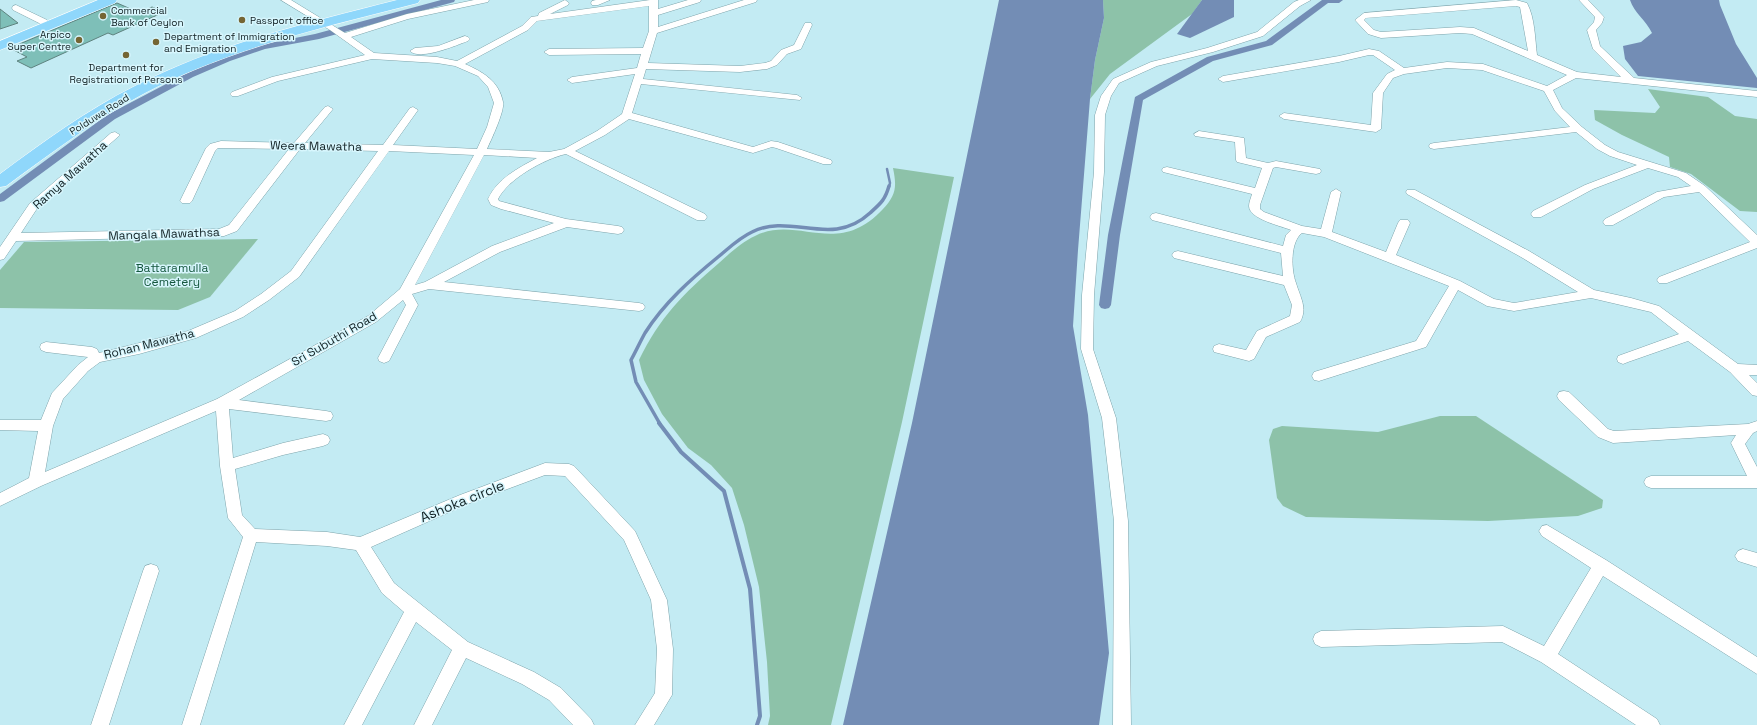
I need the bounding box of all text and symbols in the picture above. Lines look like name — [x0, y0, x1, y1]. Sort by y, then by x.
place label: Commercial Bank of Ceylon — [111, 4, 184, 29]
marker: Commercial Bank of Ceylon — [98, 11, 108, 21]
place label: Passport office — [250, 14, 324, 27]
marker: Passport office — [237, 15, 247, 25]
place label: Arpico Super Centre — [8, 28, 71, 53]
place label: Department of Immigration and Emigration — [164, 30, 295, 55]
marker: Arpico Super Centre — [74, 35, 84, 45]
marker: Department of Immigration and Emigration — [151, 37, 161, 47]
marker: Department for Registration of Persons — [121, 50, 131, 60]
place label: Department for Registration of Persons — [69, 61, 183, 86]
street label: Polduwa Road — [67, 91, 131, 138]
street label: Ramya Mawatha — [29, 137, 111, 213]
street label: Weera Mawatha — [270, 137, 362, 155]
street label: Mangala Mawathsa — [108, 224, 220, 244]
park label: Battaramulla Cemetery — [136, 260, 208, 290]
street label: Sri Subuthi Road — [288, 308, 380, 370]
street label: Rohan Mawatha — [102, 325, 196, 363]
street label: Ashoka circle — [417, 476, 507, 526]

